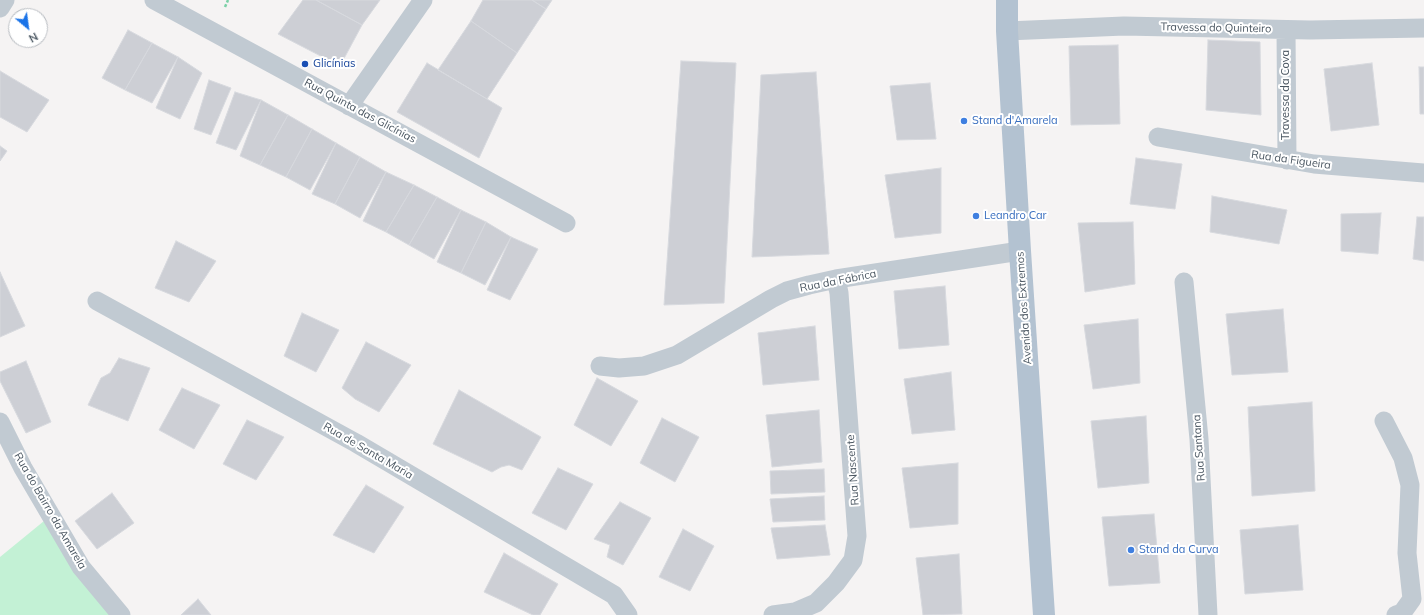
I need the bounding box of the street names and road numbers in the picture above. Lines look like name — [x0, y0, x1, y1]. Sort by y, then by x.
street label: Travessa do Quinteiro — [1161, 20, 1271, 36]
street label: Travessa da Cova — [1279, 50, 1293, 140]
street label: Rua Quinta das Glicínias — [302, 76, 418, 146]
street label: Rua da Figueira — [1250, 148, 1332, 172]
street label: Avenida dos Extremos — [1013, 251, 1035, 365]
street label: Rua da Fábrica — [799, 267, 877, 295]
street label: Rua Santana — [1190, 414, 1208, 482]
street label: Rua de Santa Maria — [321, 420, 415, 482]
street label: Rua Nascente — [844, 434, 862, 506]
street label: Rua do Bairro da Amarela — [11, 450, 89, 572]

